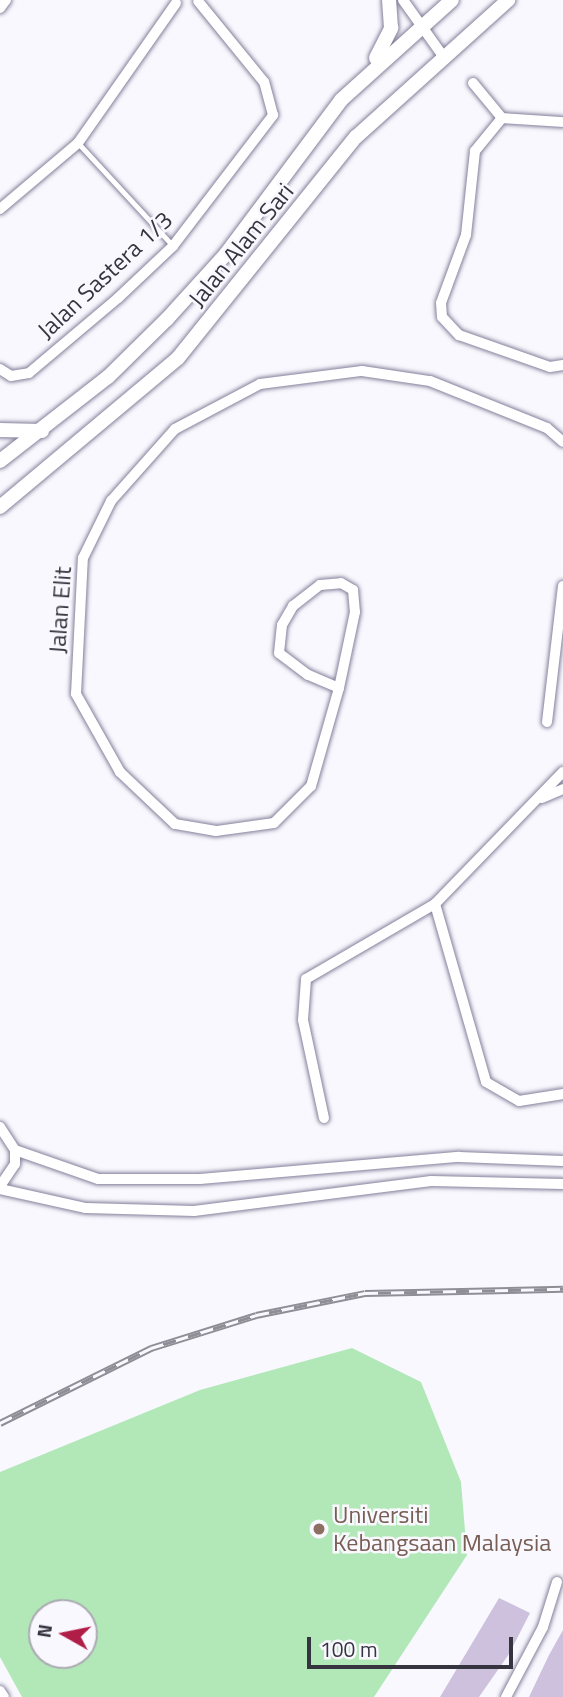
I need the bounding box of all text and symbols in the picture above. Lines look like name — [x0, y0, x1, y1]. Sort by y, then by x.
street label: Jalan Alam Sari — [182, 177, 300, 313]
street label: Jalan Sastera 1/3 — [32, 205, 178, 345]
street label: Jalan Elit — [43, 566, 77, 654]
place label: Universiti Kebangsaan Malaysia — [333, 1501, 551, 1557]
marker: Universiti Kebangsaan Malaysia — [311, 1521, 327, 1537]
north arrow — [28, 1599, 98, 1669]
text: N — [28, 1622, 59, 1640]
scale bar — [311, 1624, 518, 1668]
text: 100 m — [320, 1633, 377, 1665]

